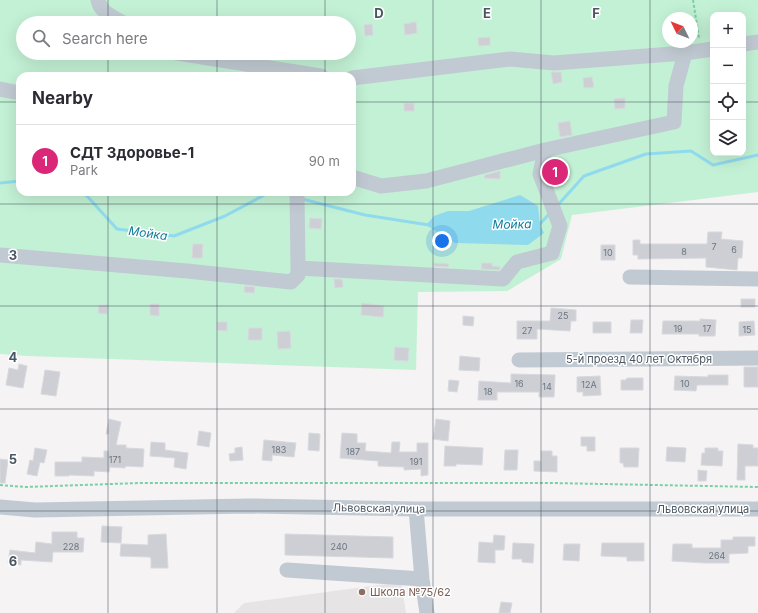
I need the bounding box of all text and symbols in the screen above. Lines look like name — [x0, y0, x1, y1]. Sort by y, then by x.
text: D — [374, 5, 384, 21]
text: E — [483, 5, 491, 21]
text: F — [592, 5, 600, 21]
north arrow — [662, 12, 698, 48]
map controls — [710, 12, 746, 156]
button: + — [710, 12, 746, 48]
search box — [16, 16, 356, 60]
icon: search — [30, 27, 52, 49]
text: Search here — [62, 29, 148, 48]
button: − — [710, 48, 746, 84]
button: locate — [710, 84, 746, 120]
text: Nearby — [32, 88, 93, 108]
button: layers — [710, 120, 746, 156]
text: СДТ Здоровье-1 — [70, 143, 194, 162]
text: 1 — [42, 153, 48, 169]
text: 90 m — [309, 153, 340, 169]
pin: 1 — [542, 157, 568, 187]
text: Park — [70, 162, 98, 178]
water label: Мойка — [492, 216, 532, 232]
water label: Мойка — [128, 223, 168, 243]
your location — [432, 231, 452, 251]
house number: 7 — [711, 241, 717, 252]
house number: 6 — [731, 244, 737, 255]
house number: 8 — [681, 246, 687, 257]
text: 3 — [9, 247, 17, 263]
house number: 10 — [603, 247, 613, 258]
house number: 25 — [558, 310, 568, 321]
house number: 19 — [673, 323, 683, 334]
house number: 17 — [703, 323, 711, 334]
house number: 15 — [742, 324, 752, 335]
house number: 27 — [522, 325, 532, 336]
text: 4 — [9, 349, 18, 365]
street label: 5-й проезд 40 лет Октября — [566, 352, 712, 366]
house number: 16 — [514, 378, 524, 389]
house number: 10 — [680, 378, 690, 389]
house number: 12А — [581, 379, 597, 390]
house number: 14 — [542, 381, 552, 392]
house number: 18 — [483, 386, 493, 397]
house number: 183 — [272, 444, 287, 455]
house number: 187 — [346, 446, 360, 457]
text: 5 — [9, 451, 17, 467]
house number: 171 — [109, 454, 121, 465]
house number: 191 — [410, 456, 422, 467]
street label: Львовская улица — [333, 500, 425, 516]
street label: Львовская улица — [657, 502, 749, 516]
house number: 228 — [63, 541, 80, 552]
house number: 240 — [331, 541, 348, 552]
house number: 264 — [709, 550, 726, 561]
text: 6 — [9, 553, 17, 569]
place label: Школа №75/62 — [370, 585, 451, 599]
marker: Школа №75/62 — [357, 587, 367, 597]

